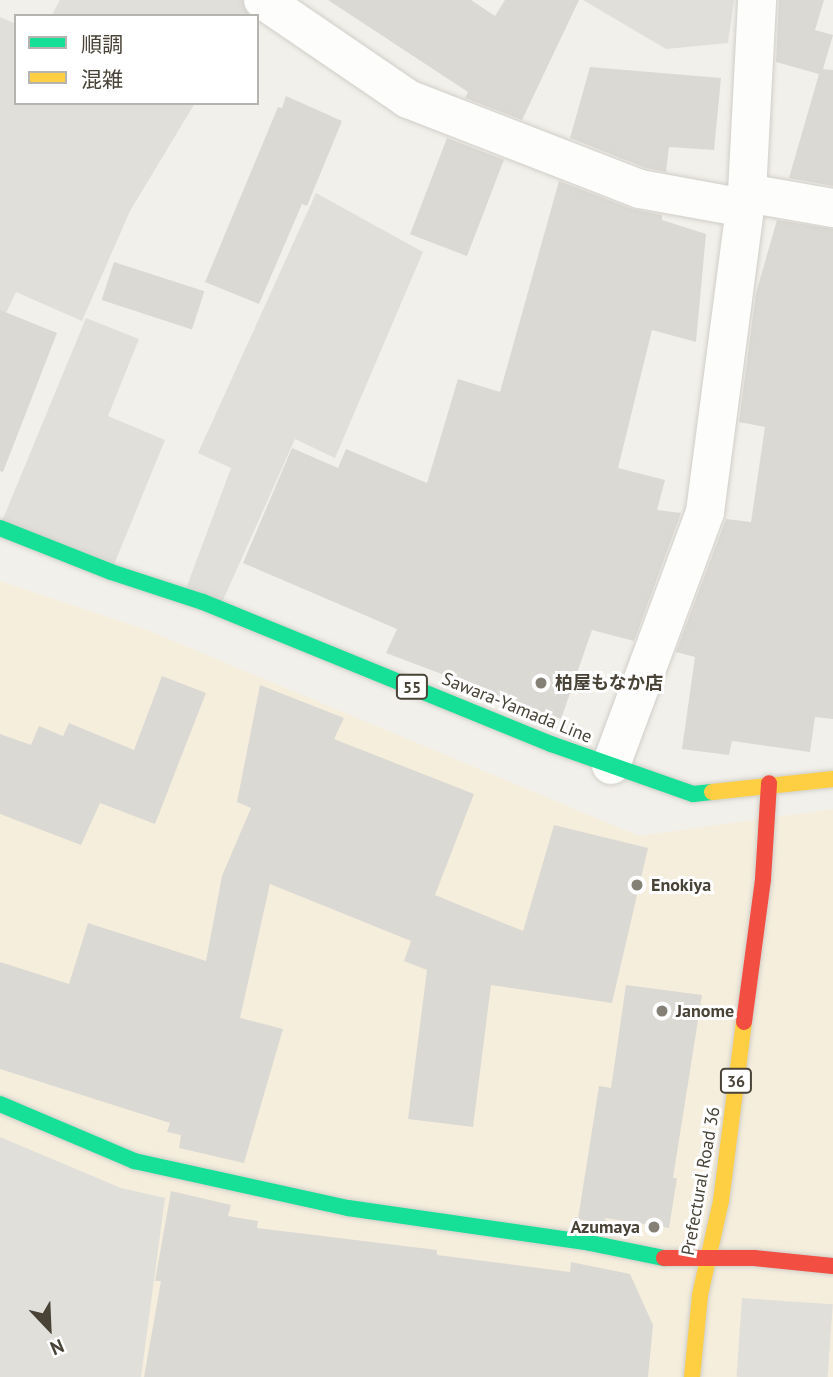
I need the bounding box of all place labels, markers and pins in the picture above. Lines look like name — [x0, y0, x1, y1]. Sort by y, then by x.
place label: 柏屋もなか店 — [555, 672, 663, 694]
marker: 柏屋もなか店 — [533, 675, 549, 691]
place label: Enokiya — [651, 874, 711, 896]
marker: Enokiya — [629, 877, 645, 893]
place label: Janome — [676, 1000, 734, 1022]
marker: Janome — [654, 1003, 670, 1019]
place label: Azumaya — [570, 1216, 640, 1238]
marker: Azumaya — [646, 1219, 662, 1235]

